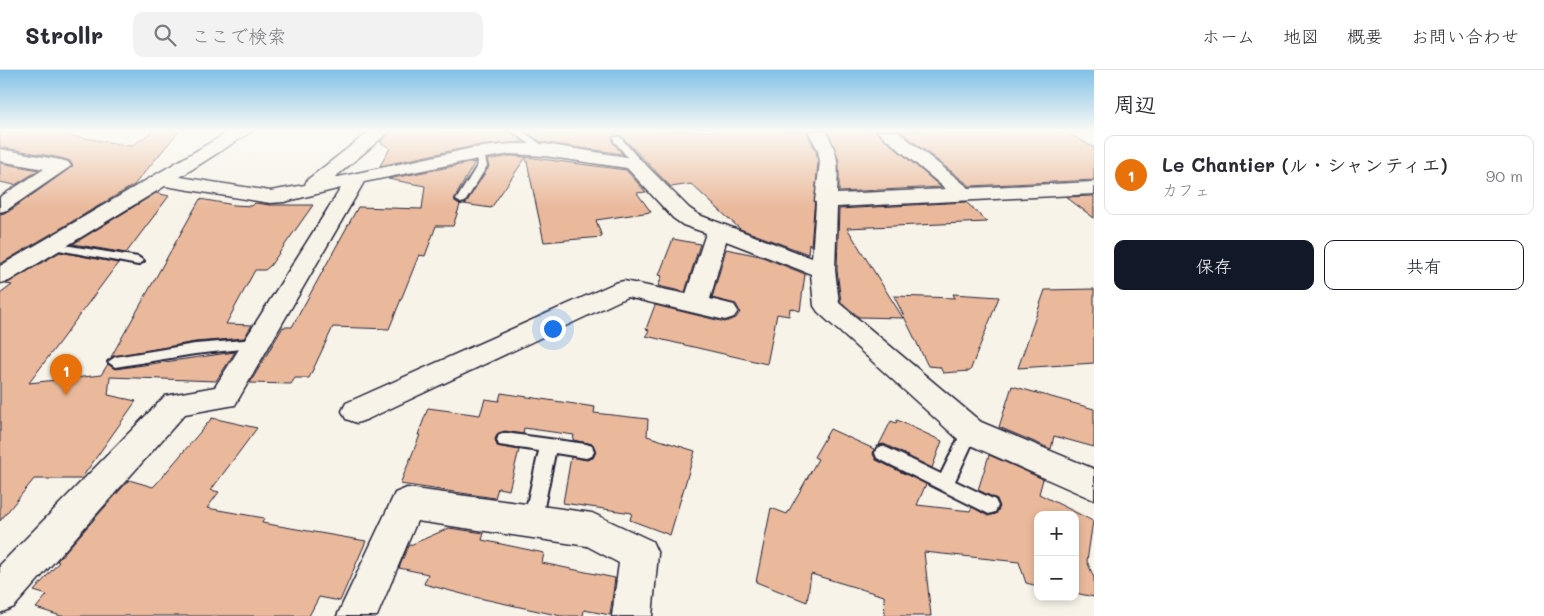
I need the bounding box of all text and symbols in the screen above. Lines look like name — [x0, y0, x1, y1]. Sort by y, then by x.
search box — [133, 12, 483, 57]
text: Strollr — [25, 19, 103, 50]
icon: search — [151, 21, 179, 49]
text: ここで検索 — [191, 23, 286, 48]
text: ホーム — [1202, 24, 1255, 48]
text: 地図 — [1283, 24, 1319, 48]
text: 概要 — [1347, 24, 1383, 48]
text: お問い合わせ — [1411, 24, 1519, 48]
text: 周辺 — [1114, 90, 1156, 117]
text: Le Chantier (ル・シャンティエ) — [1162, 152, 1448, 177]
text: 1 — [1127, 165, 1135, 186]
text: 90 m — [1486, 165, 1523, 186]
text: カフェ — [1162, 179, 1210, 200]
button: 保存 — [1114, 240, 1314, 290]
button: 共有 — [1324, 240, 1524, 290]
your location — [540, 316, 566, 342]
pin: 1 — [50, 354, 82, 395]
map controls — [1034, 511, 1079, 601]
button: + — [1034, 511, 1079, 556]
button: − — [1034, 556, 1079, 601]

